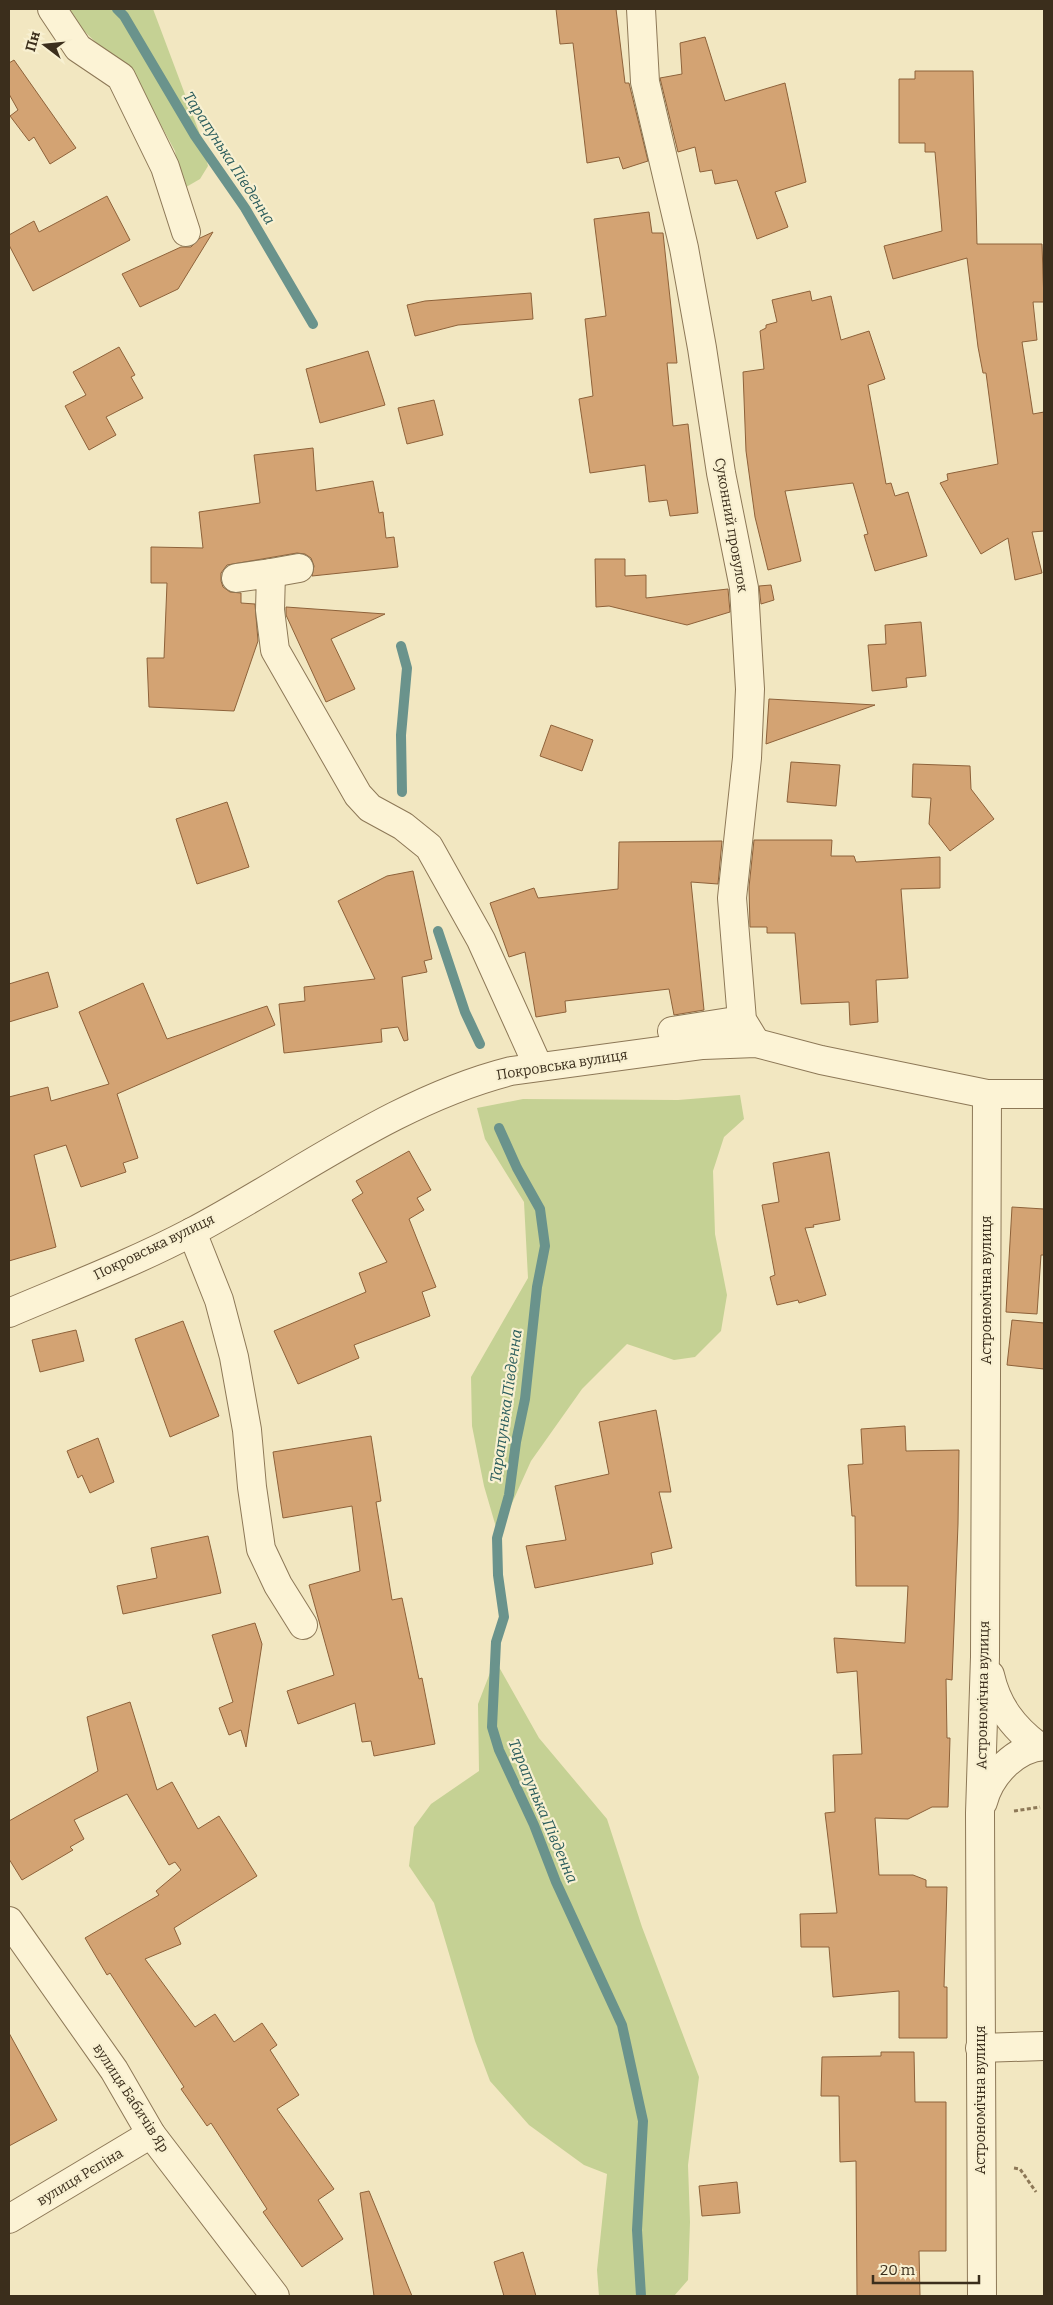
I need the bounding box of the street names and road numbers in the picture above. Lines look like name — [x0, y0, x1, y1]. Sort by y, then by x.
street label: Суконний провулок — [711, 456, 751, 594]
street label: Покровська вулиця — [495, 1046, 629, 1084]
street label: Покровська вулиця — [91, 1210, 217, 1284]
street label: Астрономічна вулиця — [978, 1215, 995, 1364]
street label: Астрономічна вулиця — [973, 1620, 993, 1770]
street label: Астрономічна вулиця — [972, 2025, 989, 2174]
street label: вулиця Бабичів Яр — [89, 2040, 173, 2156]
street label: вулиця Рєпіна — [34, 2144, 126, 2209]

